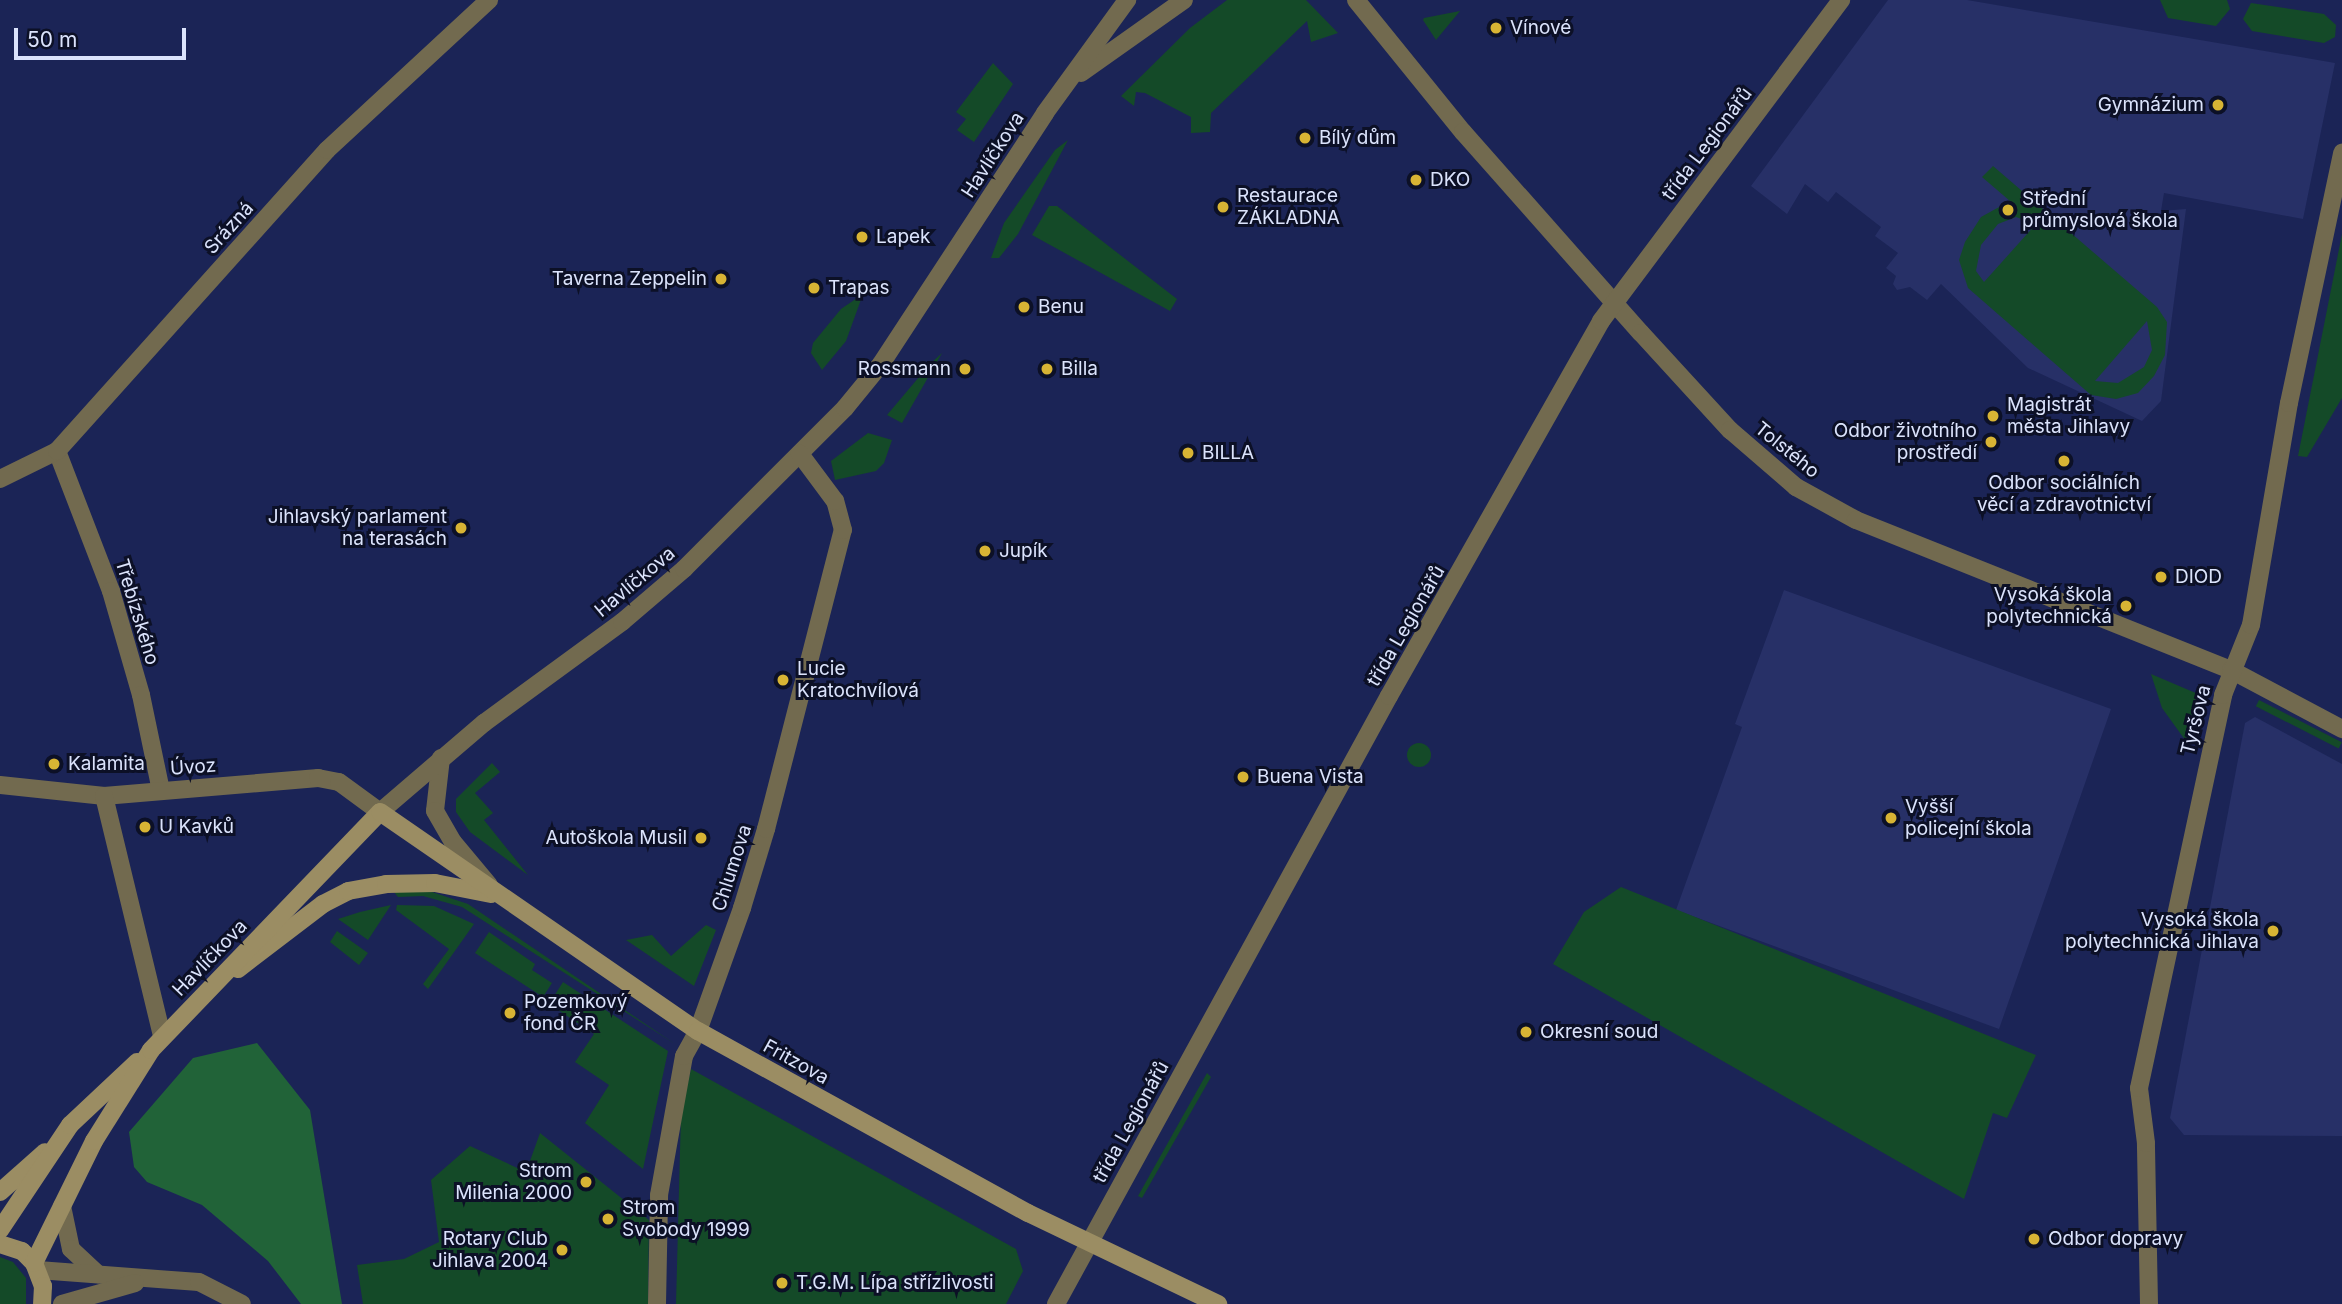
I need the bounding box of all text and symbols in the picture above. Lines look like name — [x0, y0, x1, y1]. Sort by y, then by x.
scale bar — [18, 14, 189, 58]
place label: Vínové — [1510, 17, 1571, 39]
marker: Vínové — [1488, 20, 1504, 36]
text: 50 m — [27, 27, 77, 52]
street label: třída Legionářů — [1657, 83, 1757, 205]
place label: Gymnázium — [2098, 94, 2204, 116]
marker: Gymnázium — [2210, 97, 2226, 113]
street label: Havlíčkova — [957, 108, 1029, 202]
place label: Bílý dům — [1319, 127, 1396, 149]
marker: Bílý dům — [1297, 130, 1313, 146]
place label: DKO — [1430, 169, 1470, 191]
marker: DKO — [1408, 172, 1424, 188]
place label: Restaurace ZÁKLADNA — [1237, 185, 1340, 229]
place label: Střední průmyslová škola — [2022, 188, 2178, 232]
street label: Srázná — [200, 197, 258, 259]
marker: Restaurace ZÁKLADNA — [1215, 199, 1231, 215]
marker: Střední průmyslová škola — [2000, 202, 2016, 218]
place label: Lapek — [876, 226, 931, 248]
marker: Lapek — [854, 229, 870, 245]
place label: Taverna Zeppelin — [552, 268, 707, 290]
marker: Taverna Zeppelin — [713, 271, 729, 287]
place label: Trapas — [828, 277, 890, 299]
marker: Trapas — [806, 280, 822, 296]
place label: Benu — [1038, 296, 1084, 318]
marker: Benu — [1016, 299, 1032, 315]
place label: Rossmann — [858, 358, 951, 380]
place label: Billa — [1061, 358, 1098, 380]
marker: Rossmann — [957, 361, 973, 377]
marker: Billa — [1039, 361, 1055, 377]
place label: Magistrát města Jihlavy — [2007, 394, 2130, 438]
marker: Magistrát města Jihlavy — [1985, 408, 2001, 424]
street label: Tolstého — [1750, 417, 1824, 483]
place label: Odbor životního prostředí — [1834, 420, 1977, 464]
marker: Odbor životního prostředí — [1983, 434, 1999, 450]
place label: BILLA — [1202, 442, 1254, 464]
marker: BILLA — [1180, 445, 1196, 461]
marker: Odbor sociálních věcí a zdravotnictví — [2056, 453, 2072, 469]
place label: Odbor sociálních věcí a zdravotnictví — [1977, 472, 2151, 516]
place label: Jihlavský parlament na terasách — [268, 506, 447, 550]
marker: Jihlavský parlament na terasách — [453, 520, 469, 536]
place label: Jupík — [999, 540, 1048, 562]
street label: Havlíčkova — [590, 542, 680, 622]
marker: Jupík — [977, 543, 993, 559]
street label: Třebízského — [110, 556, 164, 668]
street label: třída Legionářů — [1362, 562, 1450, 690]
place label: DIOD — [2175, 566, 2222, 588]
marker: DIOD — [2153, 569, 2169, 585]
place label: Vysoká škola polytechnická — [1986, 584, 2112, 628]
marker: Vysoká škola polytechnická — [2118, 598, 2134, 614]
place label: Lucie Kratochvílová — [797, 658, 919, 702]
marker: Lucie Kratochvílová — [775, 672, 791, 688]
street label: Tyršova — [2176, 683, 2216, 757]
place label: Kalamita — [68, 753, 145, 775]
street label: Úvoz — [169, 754, 217, 780]
marker: Kalamita — [46, 756, 62, 772]
place label: Buena Vista — [1257, 766, 1364, 788]
marker: Buena Vista — [1235, 769, 1251, 785]
place label: Vyšší policejní škola — [1905, 796, 2032, 840]
marker: Vyšší policejní škola — [1883, 810, 1899, 826]
place label: U Kavků — [159, 816, 234, 838]
marker: U Kavků — [137, 819, 153, 835]
street label: Chlumova — [707, 822, 757, 914]
place label: Autoškola Musil — [546, 827, 687, 849]
marker: Autoškola Musil — [693, 830, 709, 846]
place label: Vysoká škola polytechnická Jihlava — [2065, 909, 2259, 953]
street label: Havlíčkova — [168, 915, 252, 1001]
marker: Vysoká škola polytechnická Jihlava — [2265, 923, 2281, 939]
place label: Pozemkový fond ČR — [524, 991, 627, 1035]
marker: Pozemkový fond ČR — [502, 1005, 518, 1021]
place label: Okresní soud — [1540, 1021, 1658, 1043]
marker: Okresní soud — [1518, 1024, 1534, 1040]
street label: Fritzova — [759, 1035, 833, 1089]
street label: třída Legionářů — [1088, 1057, 1174, 1187]
place label: Strom Milenia 2000 — [455, 1160, 572, 1204]
marker: Strom Milenia 2000 — [578, 1174, 594, 1190]
place label: Strom Svobody 1999 — [622, 1197, 750, 1241]
marker: Strom Svobody 1999 — [600, 1211, 616, 1227]
place label: Rotary Club Jihlava 2004 — [432, 1228, 548, 1272]
place label: Odbor dopravy — [2048, 1228, 2183, 1250]
marker: Odbor dopravy — [2026, 1231, 2042, 1247]
marker: Rotary Club Jihlava 2004 — [554, 1242, 570, 1258]
place label: T.G.M. Lípa střízlivosti — [796, 1272, 994, 1294]
marker: T.G.M. Lípa střízlivosti — [774, 1275, 790, 1291]

